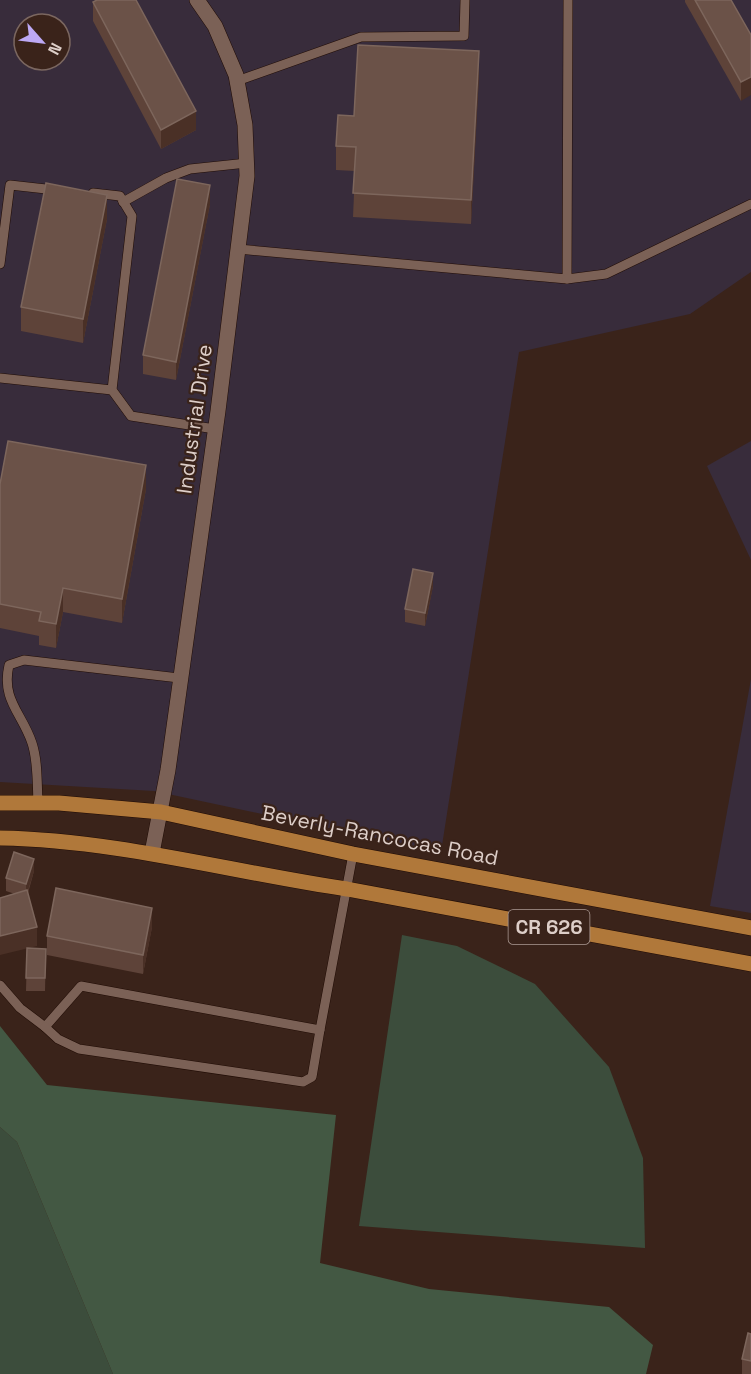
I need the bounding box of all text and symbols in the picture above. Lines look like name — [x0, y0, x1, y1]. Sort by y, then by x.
north arrow — [12, 12, 72, 72]
text: N — [43, 39, 67, 58]
street label: Industrial Drive — [170, 342, 218, 496]
street label: Beverly-Rancocas Road — [259, 799, 501, 871]
road number: CR 626 — [508, 910, 590, 944]

